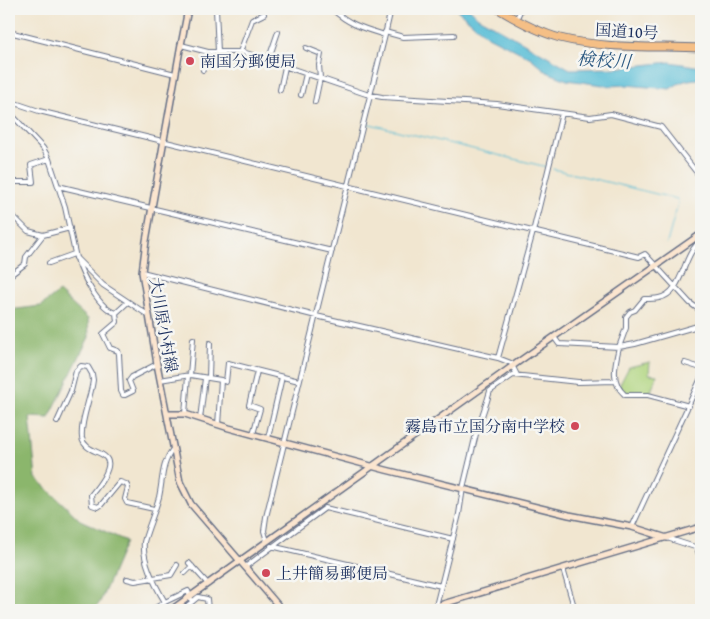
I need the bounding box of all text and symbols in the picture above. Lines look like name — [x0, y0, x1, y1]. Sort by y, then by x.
street label: 国道10号 — [595, 17, 659, 45]
water label: 検校川 — [576, 45, 634, 75]
place label: 南国分郵便局 — [200, 49, 296, 73]
marker: 南国分郵便局 — [184, 55, 196, 67]
street label: 大川原小村線 — [144, 276, 184, 374]
place label: 霧島市立国分南中学校 — [405, 414, 565, 438]
marker: 霧島市立国分南中学校 — [569, 420, 581, 432]
place label: 上井簡易郵便局 — [276, 561, 388, 585]
marker: 上井簡易郵便局 — [260, 567, 272, 579]

